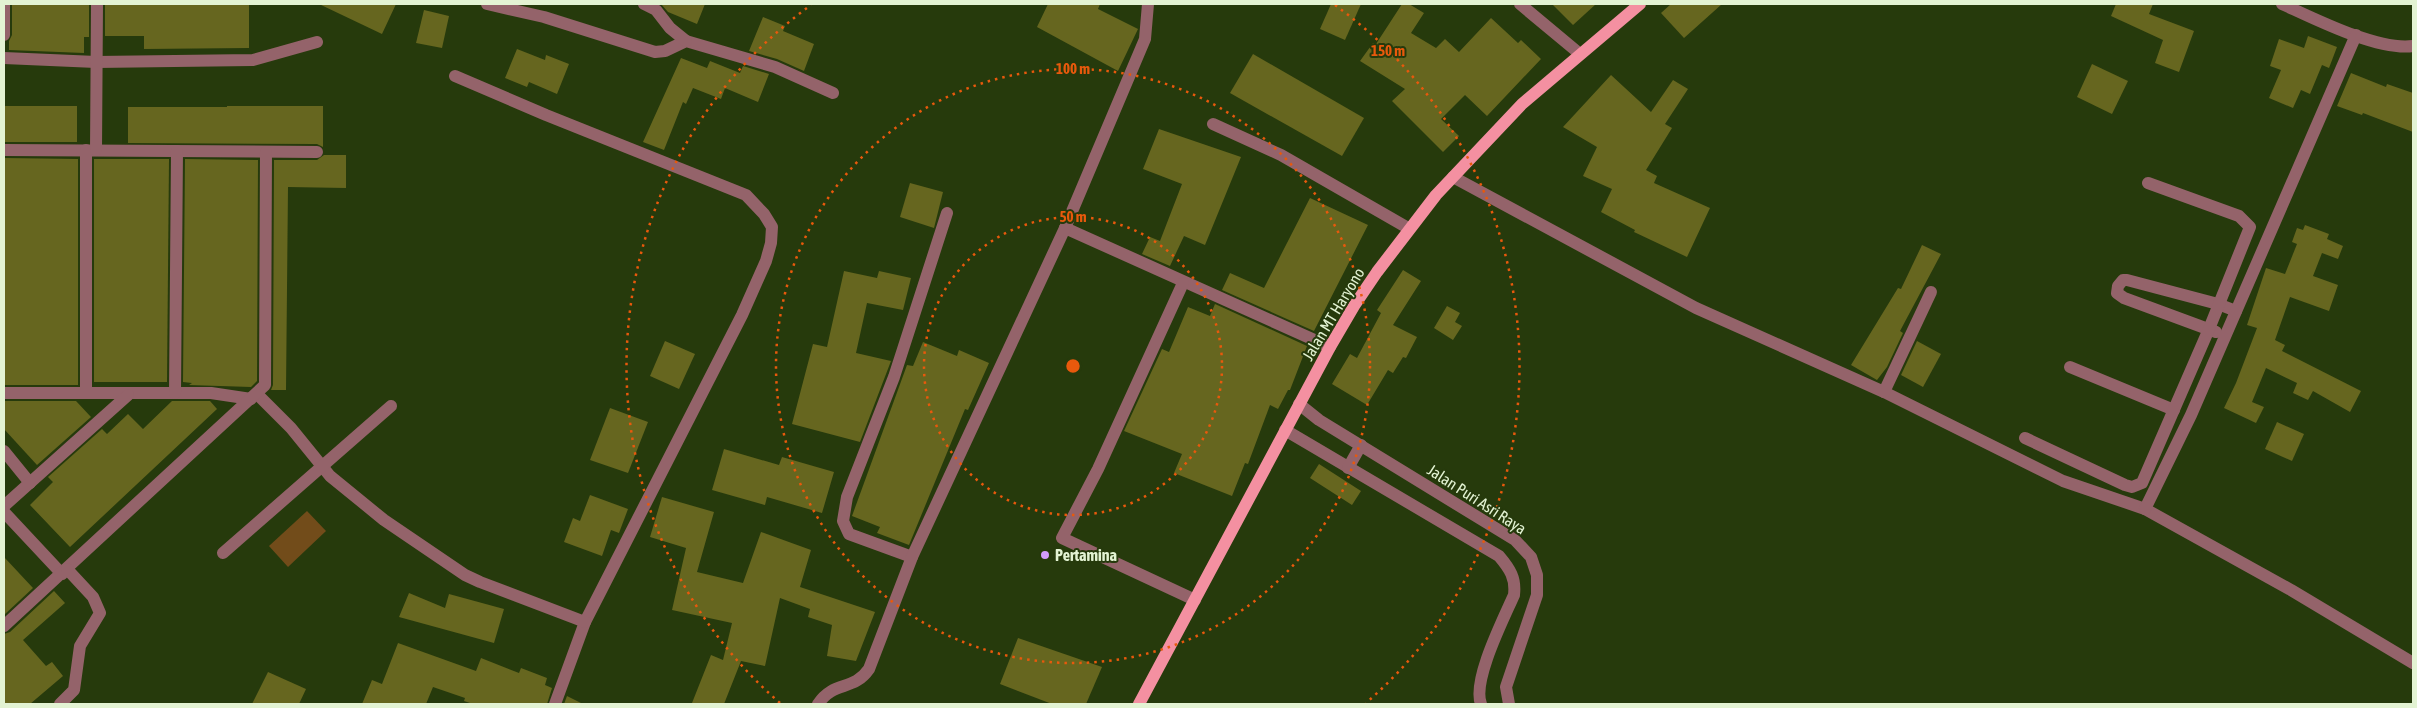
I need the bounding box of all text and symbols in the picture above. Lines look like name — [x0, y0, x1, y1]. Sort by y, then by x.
text: 150 m — [1371, 42, 1405, 59]
text: 100 m — [1056, 60, 1090, 77]
text: 50 m — [1060, 208, 1087, 225]
street label: Jalan MT Haryono — [1298, 264, 1369, 364]
centre of rings — [1064, 357, 1082, 375]
street label: Jalan Puri Asri Raya — [1424, 460, 1530, 538]
place label: Pertamina — [1055, 546, 1117, 564]
marker: Pertamina — [1039, 549, 1051, 561]

